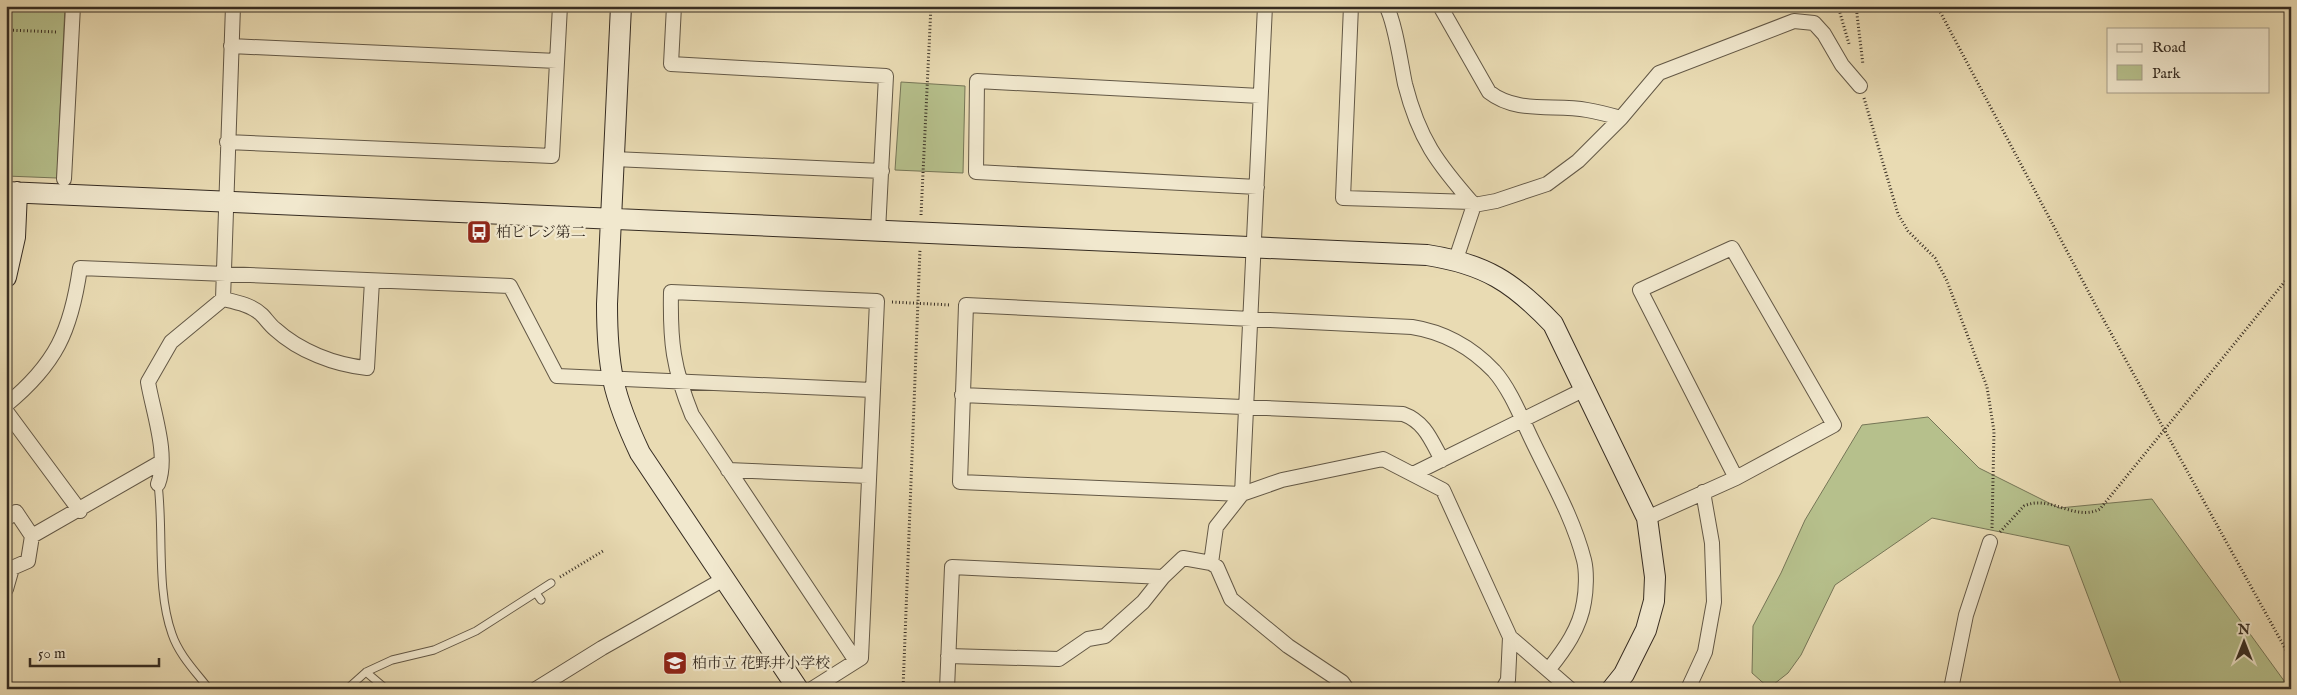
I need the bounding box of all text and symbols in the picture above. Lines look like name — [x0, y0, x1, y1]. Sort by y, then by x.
legend — [2107, 28, 2270, 92]
text: Road — [2152, 38, 2187, 57]
text: Park — [2152, 64, 2182, 83]
bus stop icon: 柏ビレジ第二 — [466, 219, 492, 245]
place label: 柏ビレジ第二 — [496, 223, 586, 242]
north arrow — [2220, 618, 2270, 668]
text: N — [2237, 621, 2250, 639]
scale bar — [30, 635, 159, 667]
text: 50 m — [38, 644, 66, 663]
school or university icon: 柏市立 花野井小学校 — [662, 650, 688, 676]
place label: 柏市立 花野井小学校 — [692, 654, 830, 673]

